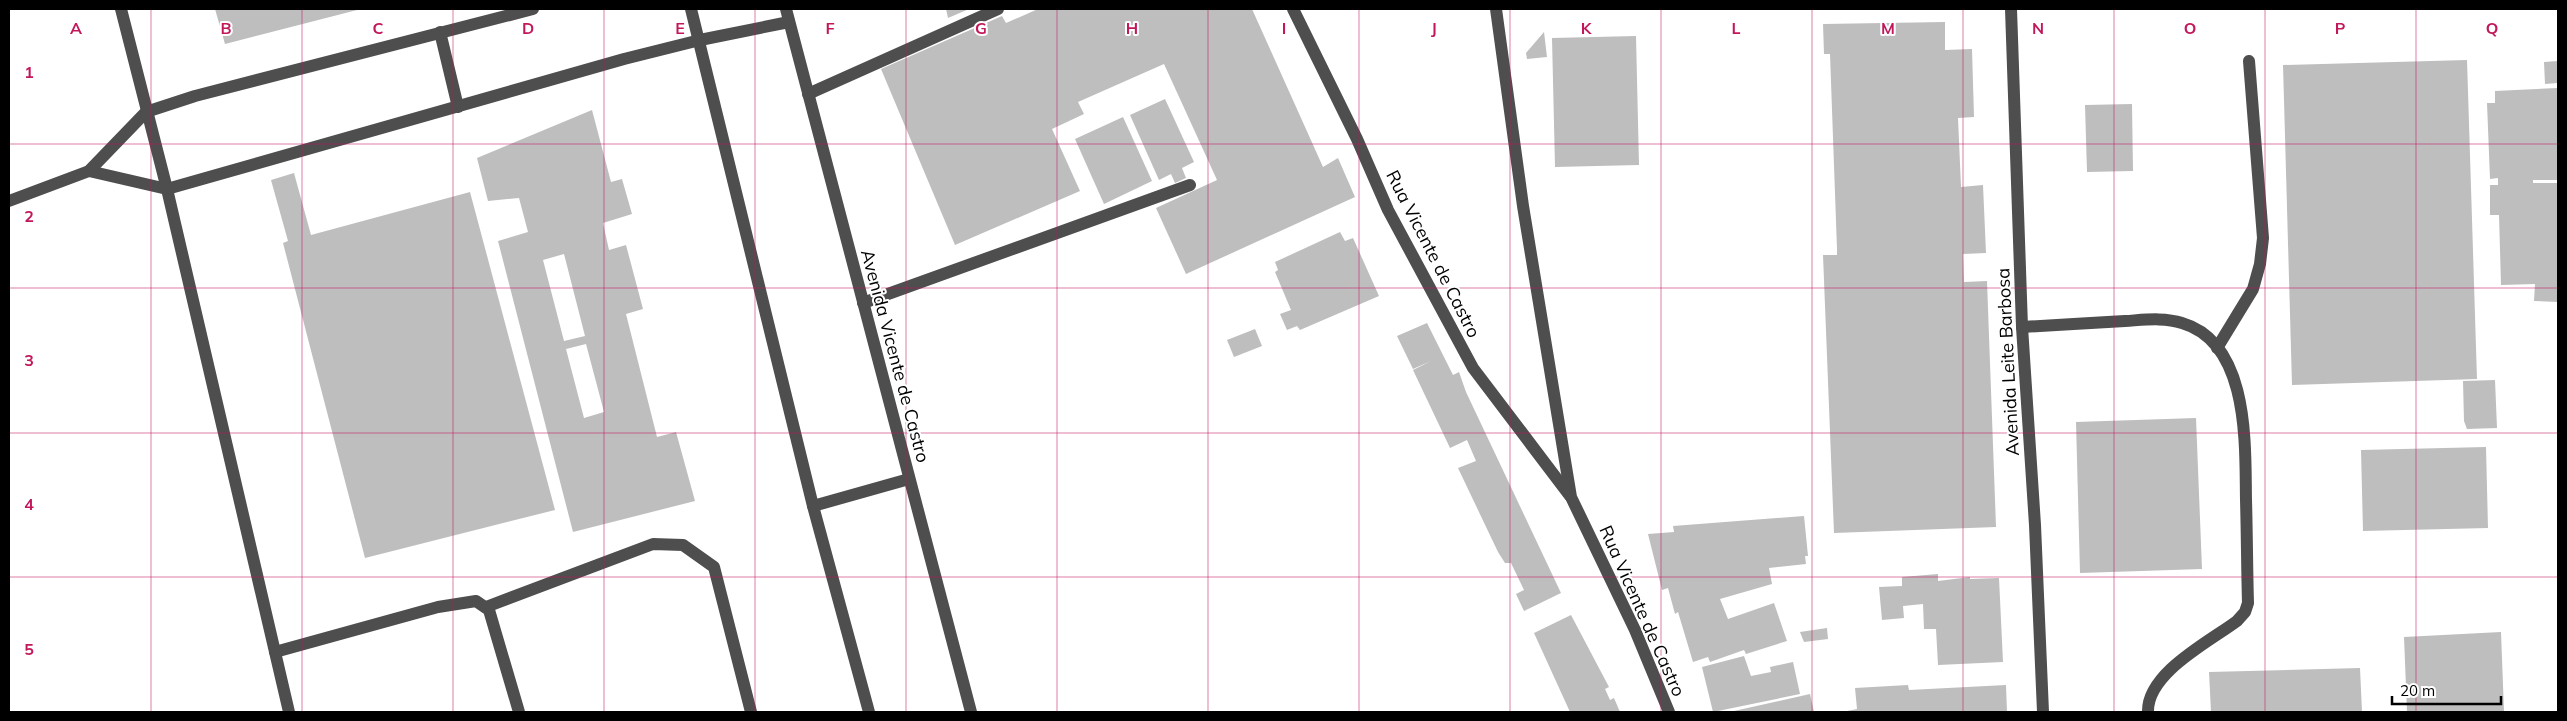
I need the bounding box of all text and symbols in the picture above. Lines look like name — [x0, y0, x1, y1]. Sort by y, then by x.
text: A — [70, 18, 82, 38]
text: B — [220, 18, 232, 38]
text: C — [373, 18, 384, 38]
text: D — [522, 18, 534, 38]
text: E — [675, 18, 685, 38]
text: F — [825, 18, 835, 38]
text: G — [975, 18, 987, 38]
text: H — [1126, 18, 1138, 38]
text: I — [1282, 18, 1286, 38]
text: J — [1431, 18, 1437, 38]
text: K — [1581, 18, 1593, 38]
text: L — [1732, 18, 1741, 38]
text: M — [1881, 18, 1895, 38]
text: N — [2032, 18, 2044, 38]
text: O — [2184, 18, 2196, 38]
text: P — [2335, 18, 2346, 38]
text: Q — [2486, 18, 2498, 38]
text: 1 — [24, 62, 34, 82]
street label: Rua Vicente de Castro — [1381, 166, 1486, 341]
text: 2 — [24, 206, 34, 226]
street label: Avenida Vicente de Castro — [856, 247, 935, 465]
street label: Avenida Leite Barbosa — [1991, 268, 2024, 456]
text: 3 — [24, 350, 34, 370]
text: 4 — [24, 494, 34, 514]
street label: Rua Vicente de Castro — [1594, 522, 1691, 700]
text: 5 — [24, 639, 34, 659]
scale bar — [2392, 674, 2501, 706]
text: 20 m — [2400, 681, 2435, 700]

